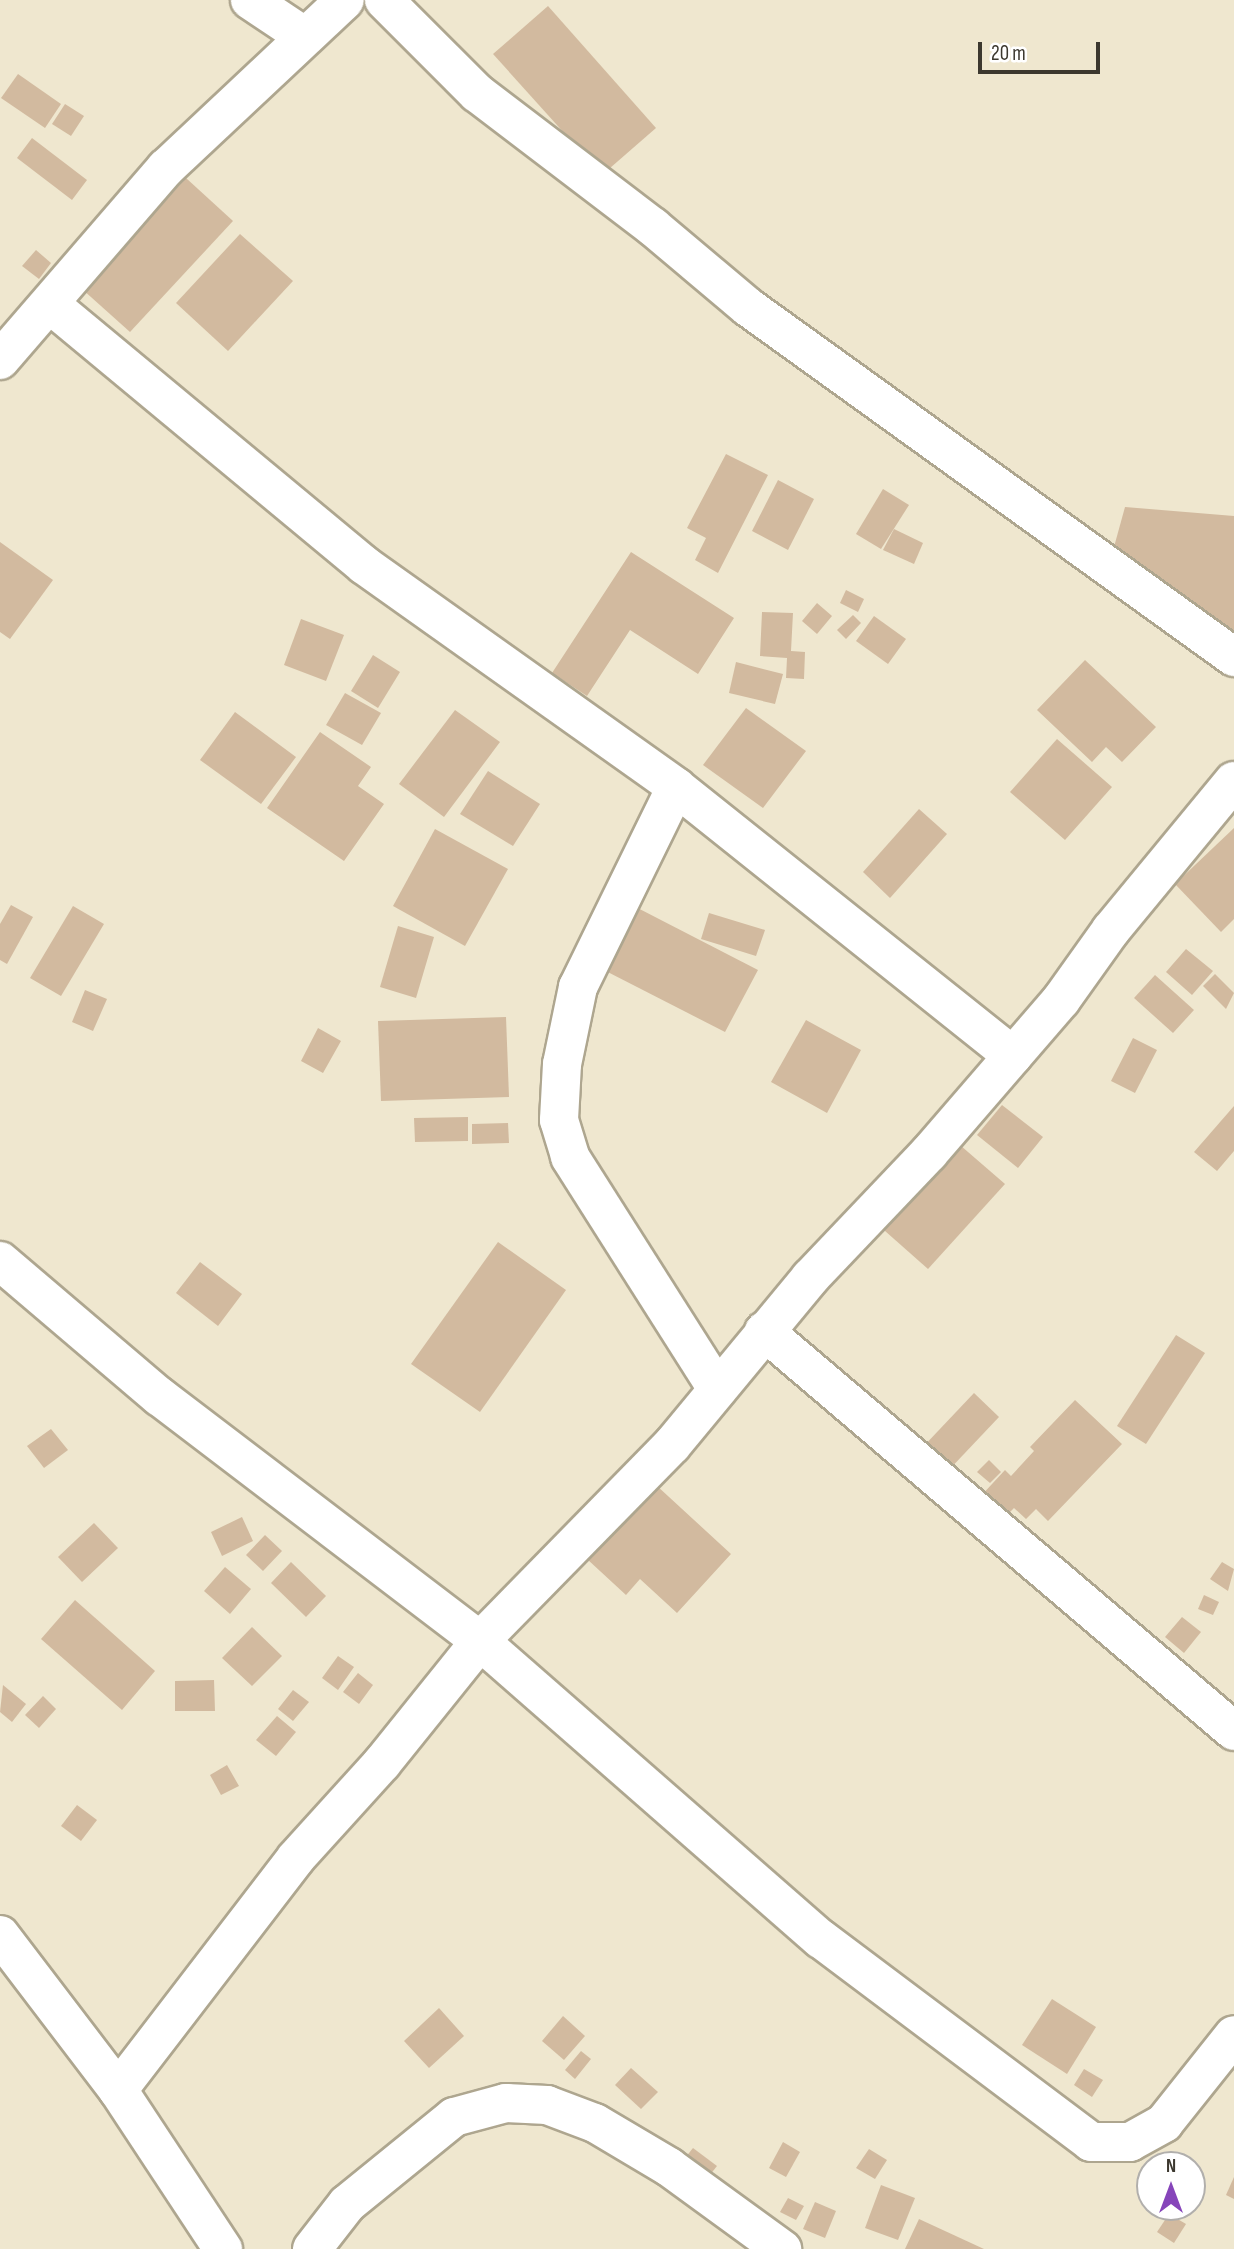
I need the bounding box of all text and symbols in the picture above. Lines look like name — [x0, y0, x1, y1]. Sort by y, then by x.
scale bar — [982, 28, 1104, 72]
text: 20 m — [991, 41, 1026, 66]
north arrow — [1136, 2151, 1206, 2221]
text: N — [1166, 2155, 1176, 2178]

